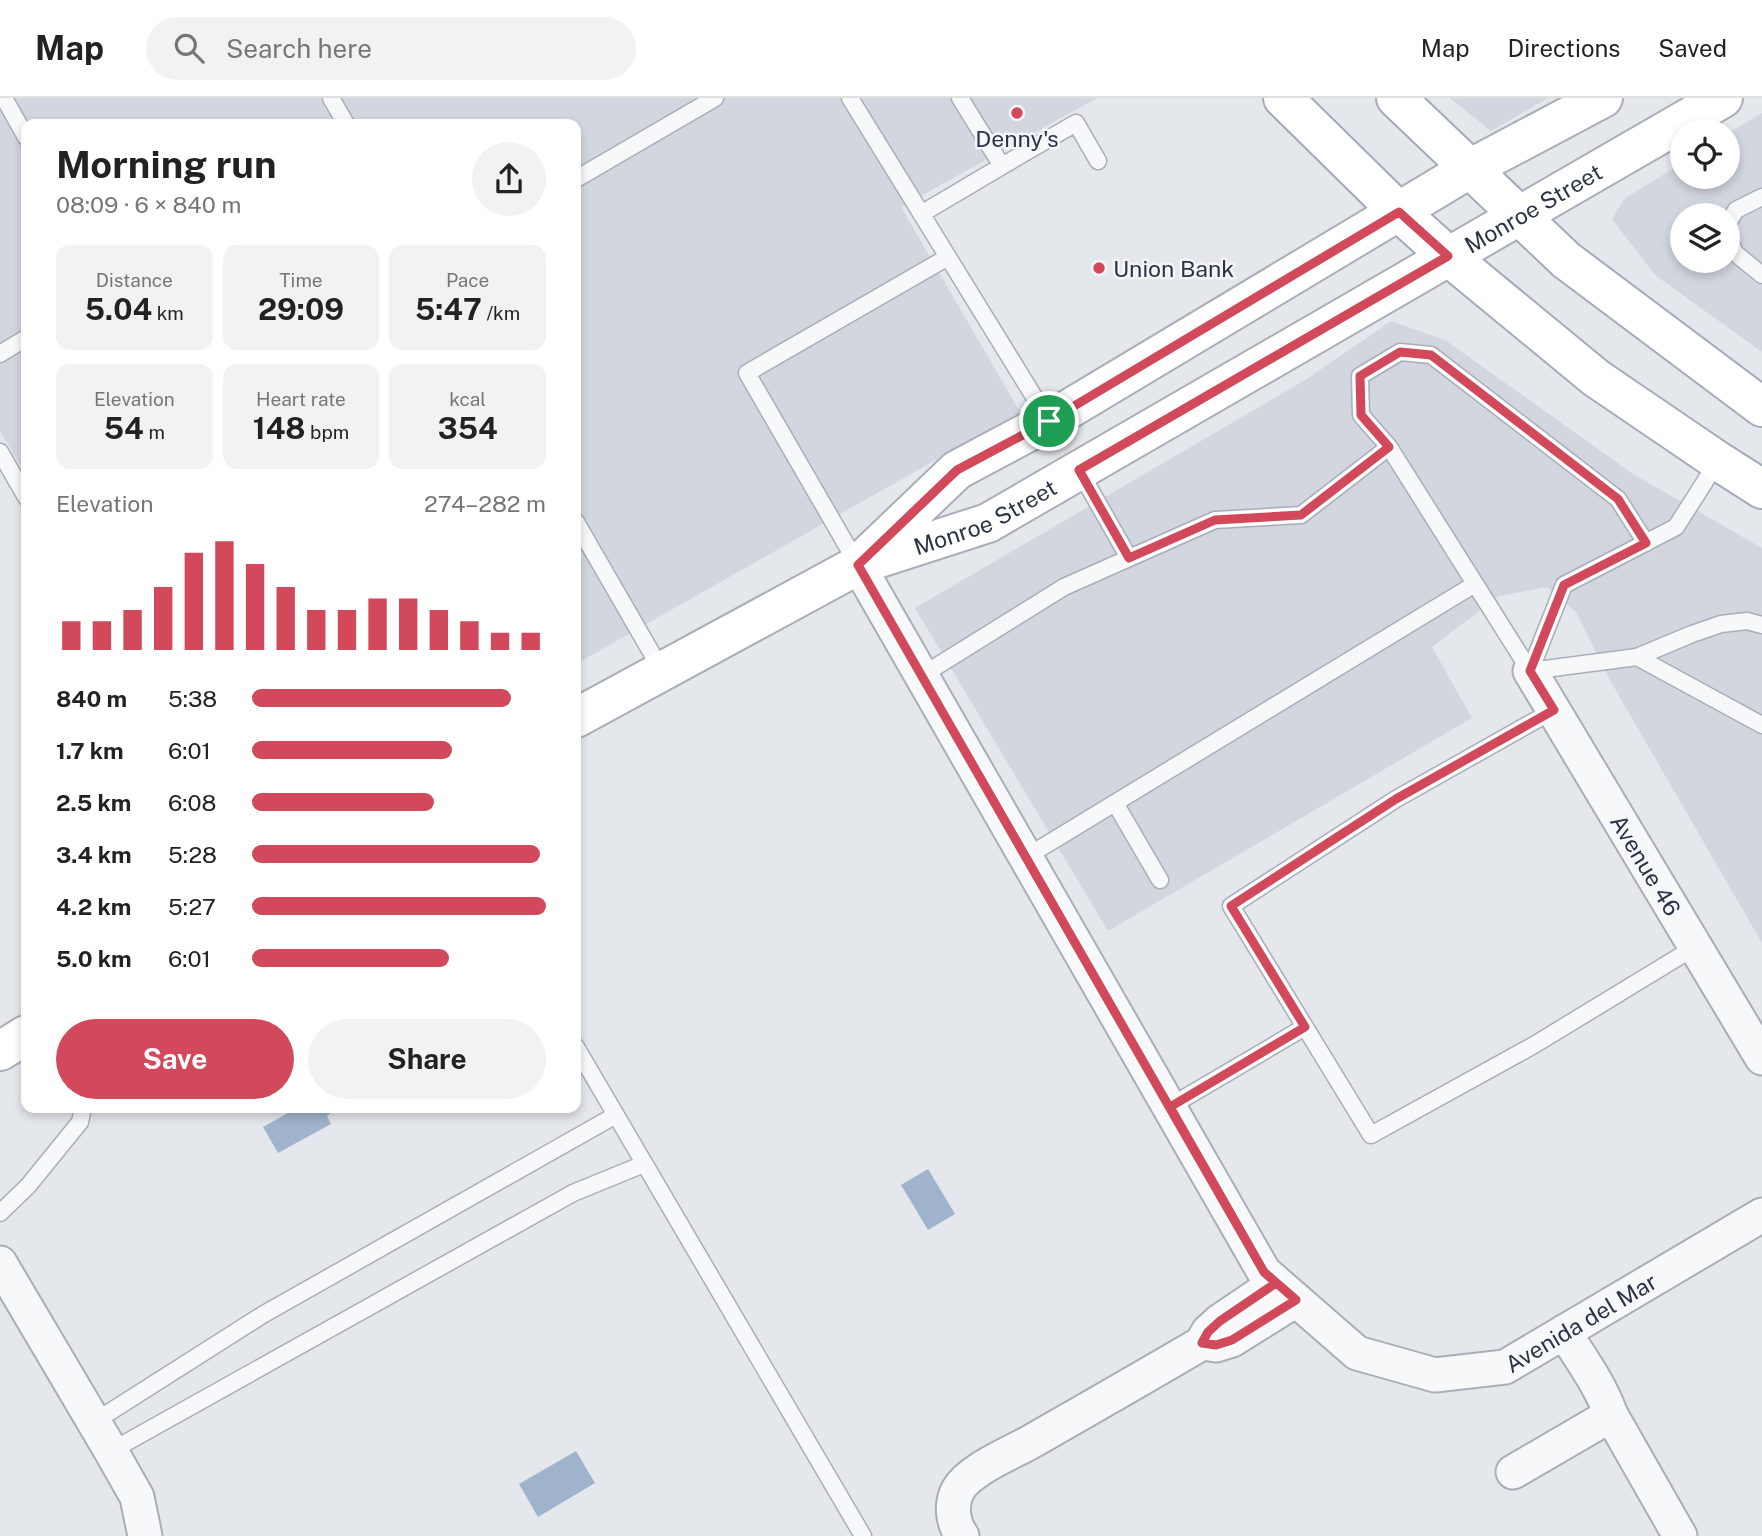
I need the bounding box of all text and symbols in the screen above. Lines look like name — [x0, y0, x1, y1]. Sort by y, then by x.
search box — [146, 17, 636, 80]
text: Map — [35, 29, 104, 67]
icon: search — [170, 29, 208, 67]
text: Search here — [226, 33, 372, 64]
text: Map — [1421, 34, 1470, 62]
text: Directions — [1508, 34, 1620, 62]
text: Saved — [1658, 34, 1727, 62]
marker: Denny's — [1009, 105, 1025, 121]
map controls — [1670, 119, 1740, 273]
button: locate — [1670, 119, 1740, 189]
place label: Denny's — [975, 125, 1059, 152]
text: Morning run — [56, 142, 277, 187]
button: share — [472, 142, 546, 216]
street label: Monroe Street — [1460, 158, 1606, 258]
text: 08:09 · 6 × 840 m — [56, 191, 241, 218]
button: layers — [1670, 203, 1740, 273]
place label: Union Bank — [1113, 255, 1234, 282]
marker: Union Bank — [1091, 260, 1107, 276]
text: Distance — [96, 269, 173, 291]
text: Time — [279, 269, 323, 291]
text: Pace — [446, 269, 489, 291]
text: 5.04 — [85, 291, 152, 327]
text: 29:09 — [258, 291, 344, 327]
text: 5:47 — [415, 291, 482, 327]
text: km — [152, 302, 184, 324]
text: /km — [482, 302, 520, 324]
text: Elevation — [94, 388, 175, 410]
text: Heart rate — [256, 388, 346, 410]
text: kcal — [449, 388, 486, 410]
pin — [1019, 391, 1079, 451]
icon: arrive — [1030, 402, 1068, 440]
text: 54 — [104, 410, 144, 446]
text: 148 — [253, 410, 305, 446]
text: 354 — [438, 410, 498, 446]
text: m — [144, 421, 165, 443]
text: bpm — [305, 421, 349, 443]
street label: Monroe Street — [910, 473, 1061, 560]
text: Elevation — [56, 490, 154, 517]
text: 274–282 m — [424, 490, 546, 517]
text: 840 m — [56, 685, 127, 712]
text: 5:38 — [168, 685, 217, 712]
text: 1.7 km — [56, 737, 124, 764]
text: 6:01 — [168, 737, 211, 764]
text: 2.5 km — [56, 789, 131, 816]
text: 6:08 — [168, 789, 216, 816]
street label: Avenue 46 — [1606, 809, 1687, 920]
text: 3.4 km — [56, 841, 132, 868]
text: 5:28 — [168, 841, 217, 868]
text: 4.2 km — [56, 893, 131, 920]
text: 5:27 — [168, 893, 216, 920]
text: 5.0 km — [56, 945, 132, 972]
text: 6:01 — [168, 945, 211, 972]
button: Save — [56, 1019, 294, 1099]
button: Share — [308, 1019, 546, 1099]
street label: Avenida del Mar — [1500, 1267, 1661, 1378]

